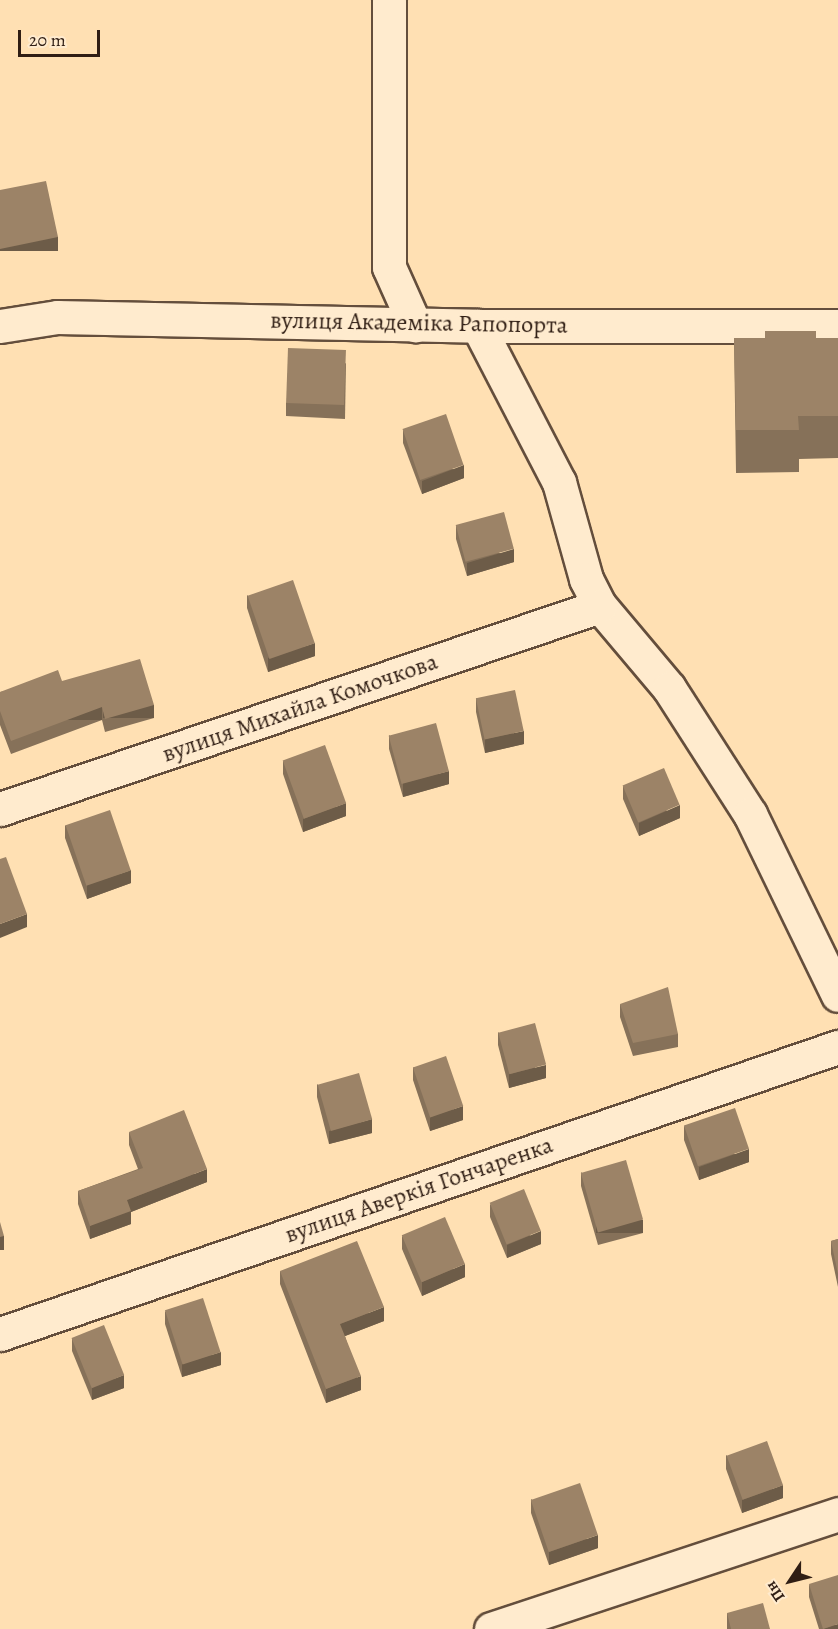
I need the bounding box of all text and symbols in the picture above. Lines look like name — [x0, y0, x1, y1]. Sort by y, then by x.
scale bar — [21, 18, 104, 56]
text: 20 m — [29, 28, 66, 52]
street label: вулиця Академіка Рапопорта — [270, 306, 568, 340]
street label: вулиця Михайла Комочкова — [159, 647, 441, 769]
street label: вулиця Аверкія Гончаренка — [281, 1131, 557, 1249]
north arrow — [760, 1551, 820, 1611]
text: Пн — [760, 1576, 790, 1606]

